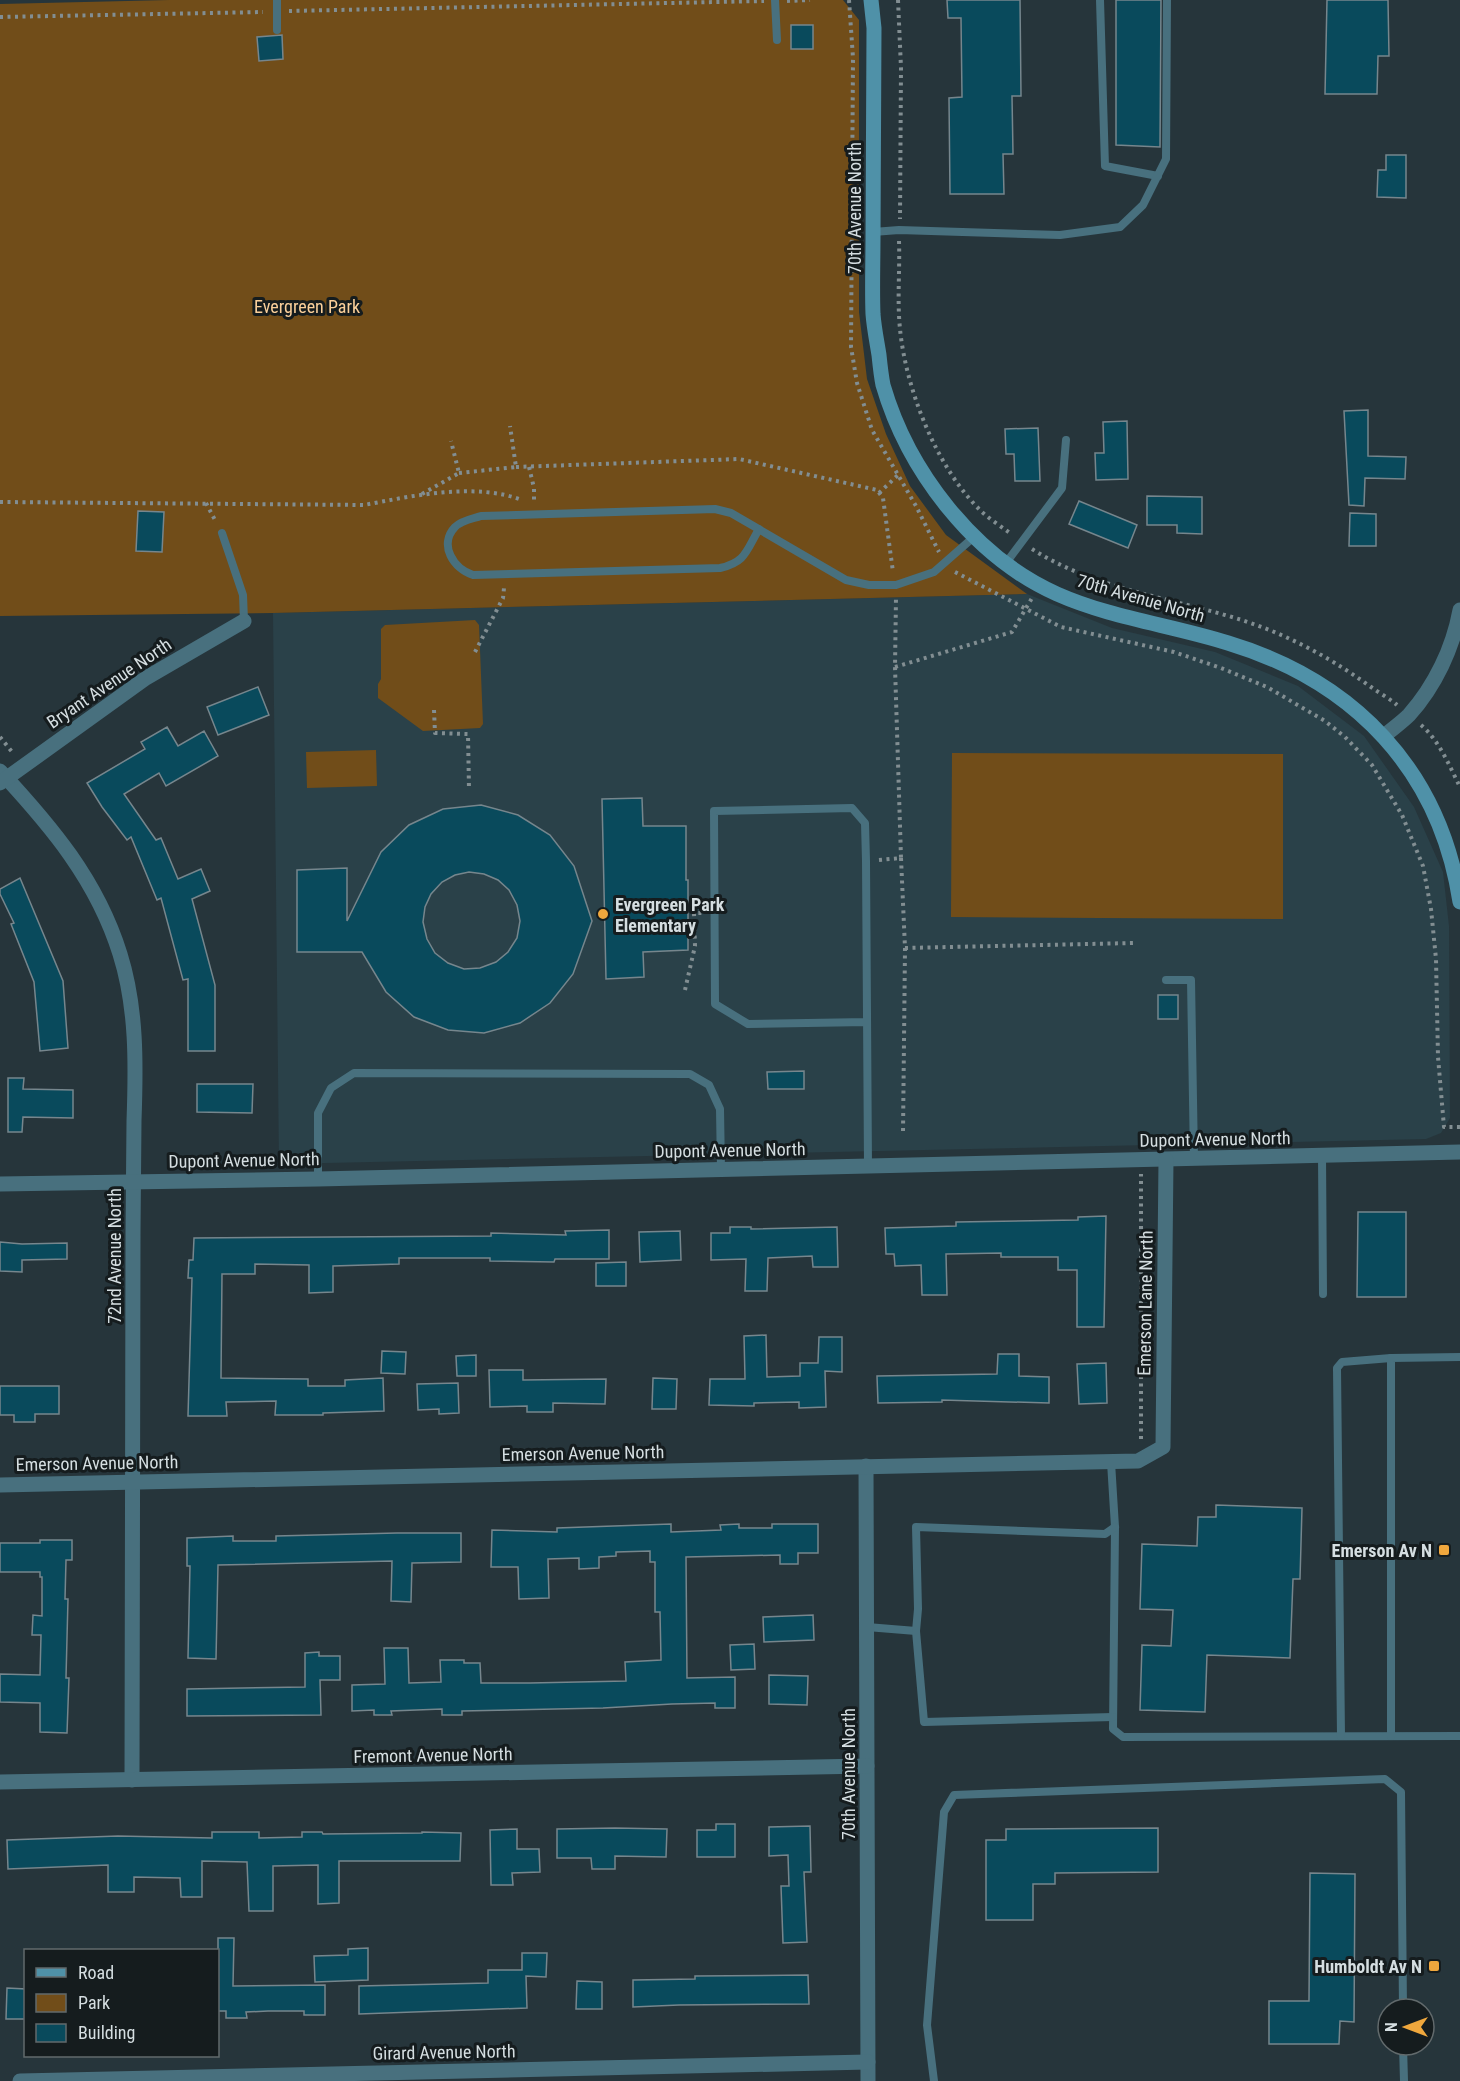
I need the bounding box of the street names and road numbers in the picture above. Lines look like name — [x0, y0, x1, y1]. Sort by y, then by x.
street label: 70th Avenue North — [844, 142, 865, 274]
street label: 70th Avenue North — [1075, 570, 1207, 626]
street label: Bryant Avenue North — [43, 634, 175, 732]
street label: Dupont Avenue North — [1139, 1127, 1291, 1151]
street label: Dupont Avenue North — [654, 1138, 806, 1162]
street label: Dupont Avenue North — [168, 1148, 320, 1172]
street label: 72nd Avenue North — [104, 1188, 125, 1324]
street label: Emerson Lane North — [1133, 1230, 1157, 1376]
street label: Emerson Avenue North — [502, 1441, 664, 1465]
street label: Emerson Avenue North — [16, 1451, 178, 1475]
street label: 70th Avenue North — [838, 1708, 859, 1840]
street label: Fremont Avenue North — [353, 1743, 513, 1767]
street label: Girard Avenue North — [372, 2040, 516, 2064]

